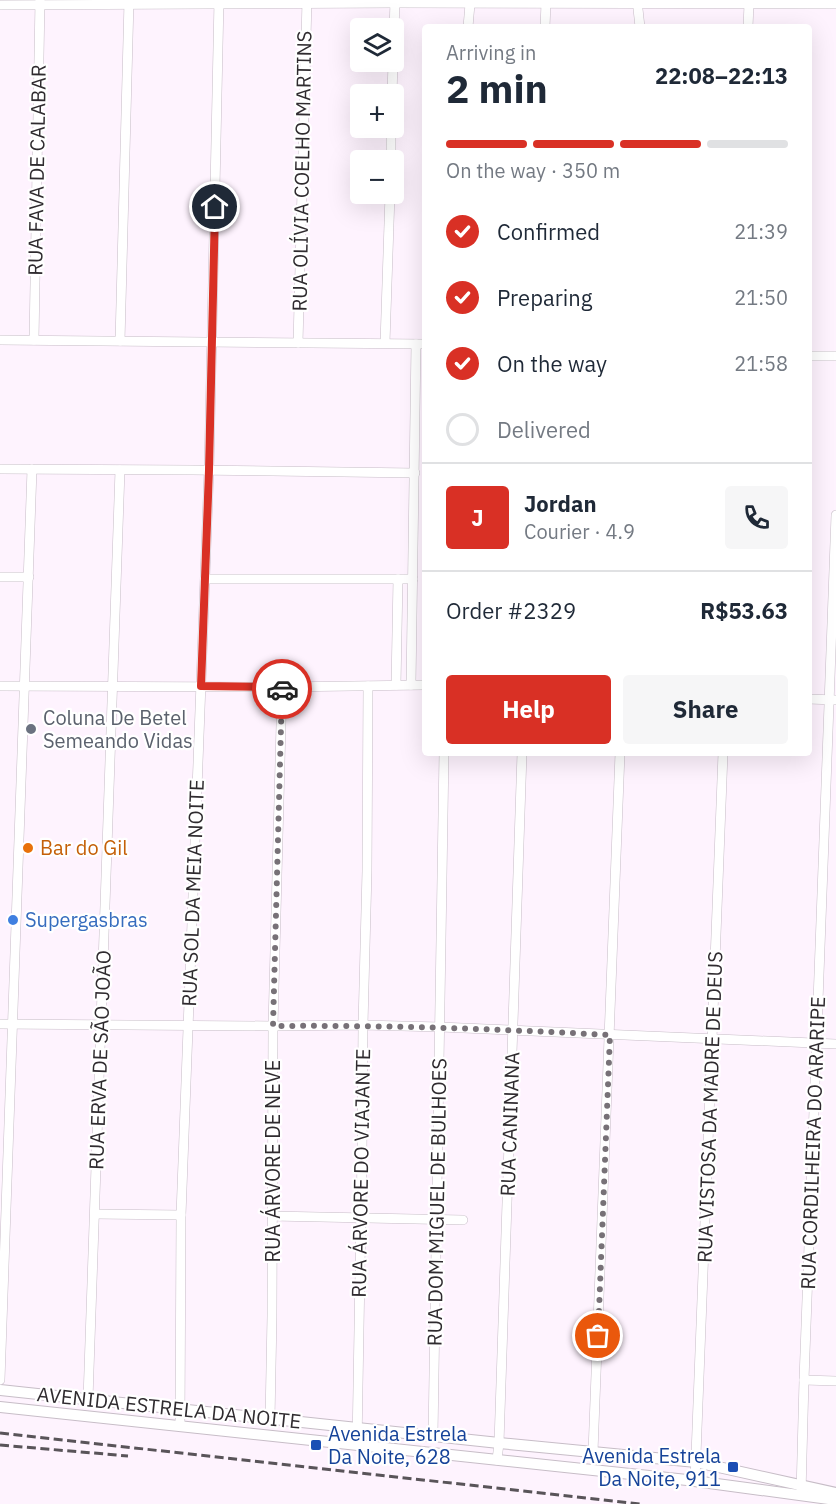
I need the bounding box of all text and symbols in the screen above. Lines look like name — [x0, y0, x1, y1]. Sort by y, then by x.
map controls — [350, 18, 404, 204]
button: layers — [350, 18, 404, 72]
street label: RUA OLÍVIA COELHO MARTINS — [286, 30, 317, 312]
text: Arriving in — [446, 39, 536, 66]
text: 22:08–22:13 — [655, 61, 788, 90]
text: 2 min — [446, 63, 548, 114]
street label: RUA FAVA DE CALABAR — [21, 64, 52, 276]
button: + — [350, 84, 404, 138]
button: − — [350, 150, 404, 204]
text: On the way · 350 m — [446, 157, 620, 184]
pin — [189, 181, 240, 232]
icon: home — [198, 190, 231, 223]
icon: check — [446, 215, 479, 248]
text: Confirmed — [497, 217, 600, 246]
text: 21:39 — [734, 218, 788, 245]
icon: check — [446, 281, 479, 314]
text: Preparing — [497, 283, 592, 312]
text: 21:50 — [734, 284, 788, 311]
icon: check — [446, 347, 479, 380]
text: On the way — [497, 349, 607, 378]
text: 21:58 — [734, 350, 788, 377]
text: Delivered — [497, 415, 591, 444]
button: phone — [725, 486, 788, 549]
text: Jordan — [524, 489, 597, 518]
text: J — [471, 503, 484, 532]
text: Courier · 4.9 — [524, 518, 635, 545]
text: Order #2329 — [446, 596, 576, 625]
text: R$53.63 — [700, 596, 788, 625]
courier — [252, 659, 312, 719]
icon: car — [266, 673, 299, 706]
button: Help — [446, 675, 611, 744]
button: Share — [623, 675, 788, 744]
place label: Coluna De Betel Semeando Vidas — [43, 704, 193, 754]
marker: Coluna De Betel Semeando Vidas — [24, 722, 38, 736]
street label: RUA SOL DA MEIA NOITE — [175, 779, 210, 1007]
place label: Bar do Gil — [40, 834, 128, 861]
marker: Bar do Gil — [21, 841, 35, 855]
place label: Supergasbras — [25, 906, 148, 933]
marker: Supergasbras — [6, 913, 20, 927]
street label: RUA ERVA DE SÃO JOÃO — [82, 950, 117, 1170]
street label: RUA VISTOSA DA MADRE DE DEUS — [691, 951, 728, 1263]
street label: RUA CORDILHEIRA DO ARARIPE — [794, 996, 831, 1290]
street label: RUA ÁRVORE DO VIAJANTE — [345, 1048, 376, 1298]
street label: RUA CANINANA — [493, 1051, 526, 1197]
street label: RUA DOM MIGUEL DE BULHOES — [420, 1058, 453, 1346]
street label: RUA ÁRVORE DE NEVE — [259, 1059, 286, 1263]
pin — [572, 1310, 623, 1361]
icon: bag — [581, 1319, 614, 1352]
street label: AVENIDA ESTRELA DA NOITE — [36, 1380, 303, 1435]
place label: Avenida Estrela Da Noite, 628 — [328, 1420, 467, 1470]
marker: Avenida Estrela Da Noite, 628 — [309, 1438, 323, 1452]
place label: Avenida Estrela Da Noite, 911 — [582, 1442, 721, 1492]
marker: Avenida Estrela Da Noite, 911 — [726, 1460, 740, 1474]

